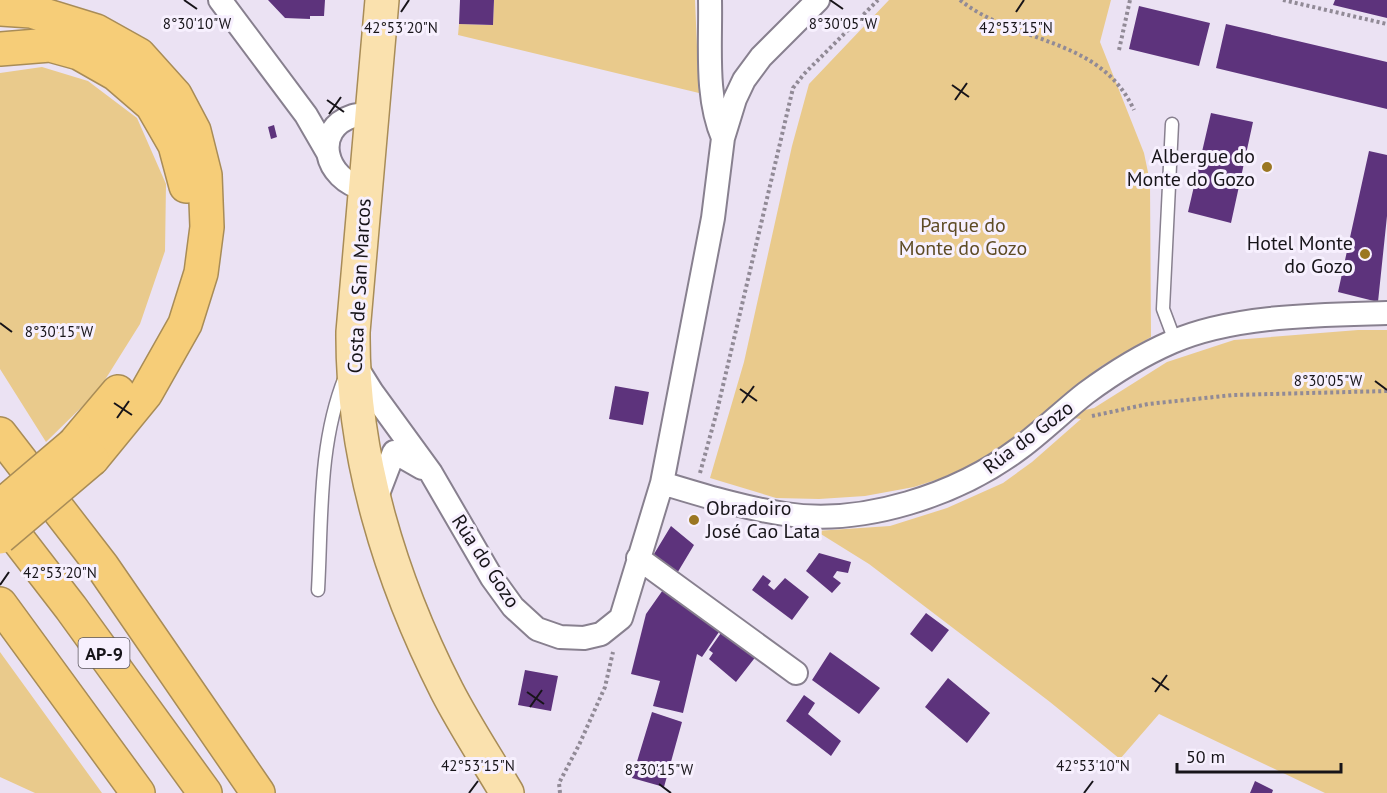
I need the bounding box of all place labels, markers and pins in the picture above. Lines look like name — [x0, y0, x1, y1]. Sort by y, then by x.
place label: Albergue do Monte do Gozo — [1127, 143, 1255, 192]
marker: Albergue do Monte do Gozo — [1260, 160, 1274, 174]
place label: Hotel Monte do Gozo — [1247, 230, 1353, 279]
marker: Hotel Monte do Gozo — [1358, 247, 1372, 261]
place label: Obradoiro José Cao Lata — [705, 495, 820, 544]
marker: Obradoiro José Cao Lata — [687, 513, 701, 527]

